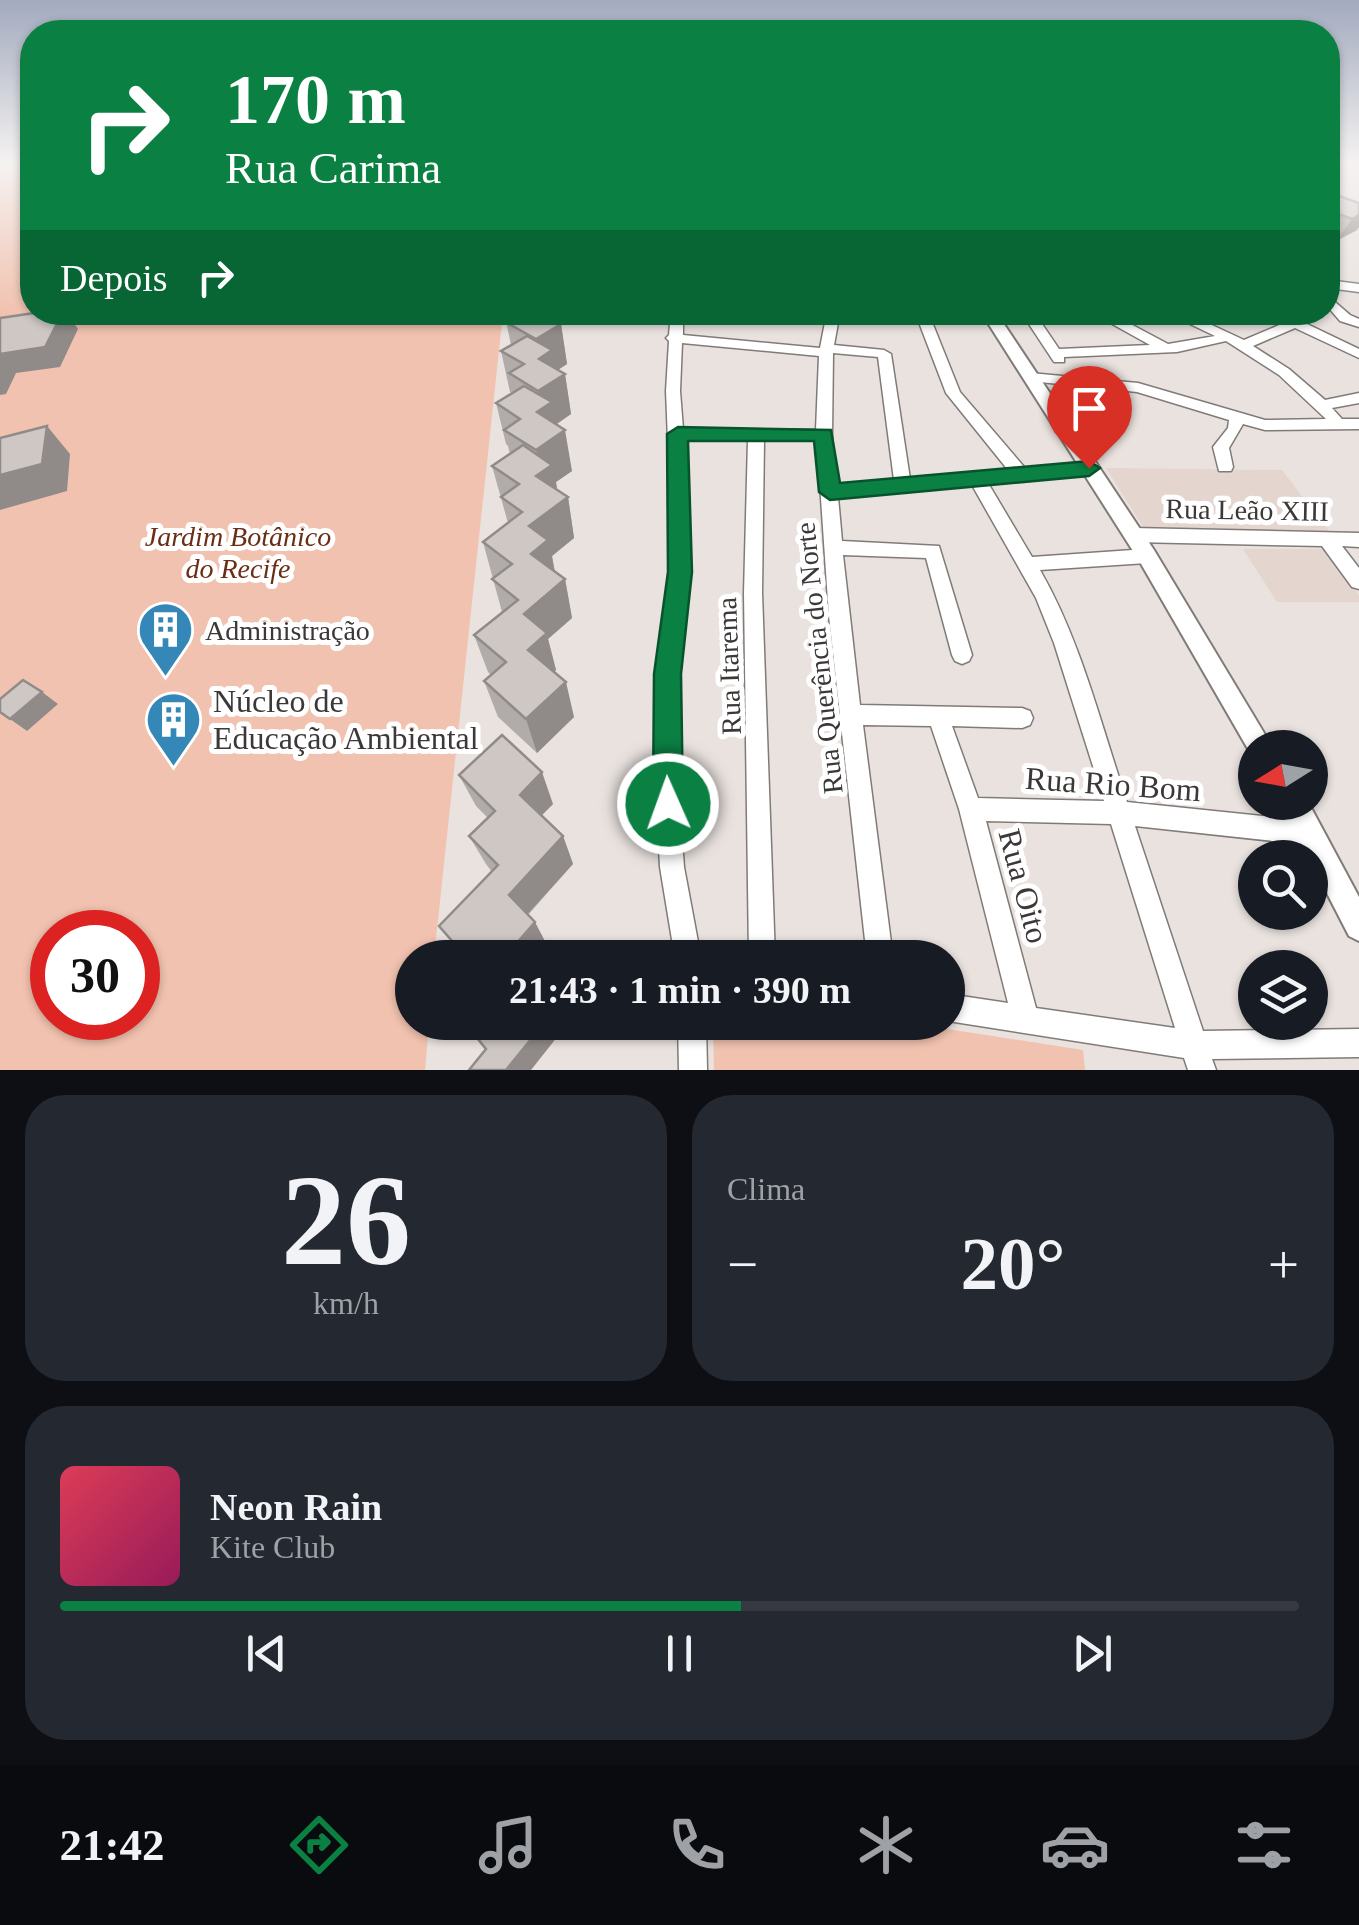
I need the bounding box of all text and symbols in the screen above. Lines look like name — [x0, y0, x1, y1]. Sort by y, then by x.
icon: right — [60, 60, 190, 190]
text: 170 m — [225, 61, 406, 138]
text: Rua Carima — [225, 143, 441, 193]
icon: right — [188, 250, 243, 305]
text: Depois — [60, 257, 168, 299]
pin — [1047, 366, 1132, 469]
icon: arrive — [1062, 381, 1117, 436]
street label: Rua Leão XIII — [1165, 493, 1329, 527]
park label: Jardim Botânico do Recife — [145, 521, 331, 584]
street label: Rua Querência do Norte — [789, 521, 849, 795]
street label: Rua Itarema — [711, 596, 747, 735]
building icon: Administração — [136, 600, 196, 679]
place label: Administração — [205, 615, 370, 646]
place label: Núcleo de Educação Ambiental — [213, 683, 479, 756]
building icon: Núcleo de Educação Ambiental — [144, 689, 204, 768]
north arrow — [1238, 730, 1328, 820]
map controls — [1238, 730, 1328, 1040]
position arrow — [616, 752, 720, 856]
street label: Rua Rio Bom — [1024, 760, 1202, 808]
street label: Rua Oito — [992, 825, 1056, 947]
button: search — [1238, 840, 1328, 930]
speed limit sign: 30 — [30, 910, 160, 1040]
button: layers — [1238, 950, 1328, 1040]
text: 21:43 · 1 min · 390 m — [509, 969, 851, 1011]
text: 26 — [281, 1148, 411, 1292]
text: Clima — [727, 1171, 805, 1207]
text: 20° — [961, 1222, 1066, 1305]
text: − — [727, 1234, 758, 1295]
text: + — [1268, 1234, 1299, 1295]
text: km/h — [313, 1285, 379, 1321]
text: Neon Rain — [210, 1486, 382, 1528]
text: Kite Club — [210, 1529, 335, 1565]
icon: previous — [239, 1626, 294, 1681]
icon: pause — [652, 1626, 707, 1681]
icon: next — [1065, 1626, 1120, 1681]
icon: directions — [284, 1810, 354, 1880]
icon: music — [473, 1810, 543, 1880]
icon: phone — [662, 1810, 732, 1880]
icon: climate — [851, 1810, 921, 1880]
icon: car — [1040, 1810, 1110, 1880]
icon: filters — [1229, 1810, 1299, 1880]
text: 21:42 — [60, 1820, 165, 1870]

